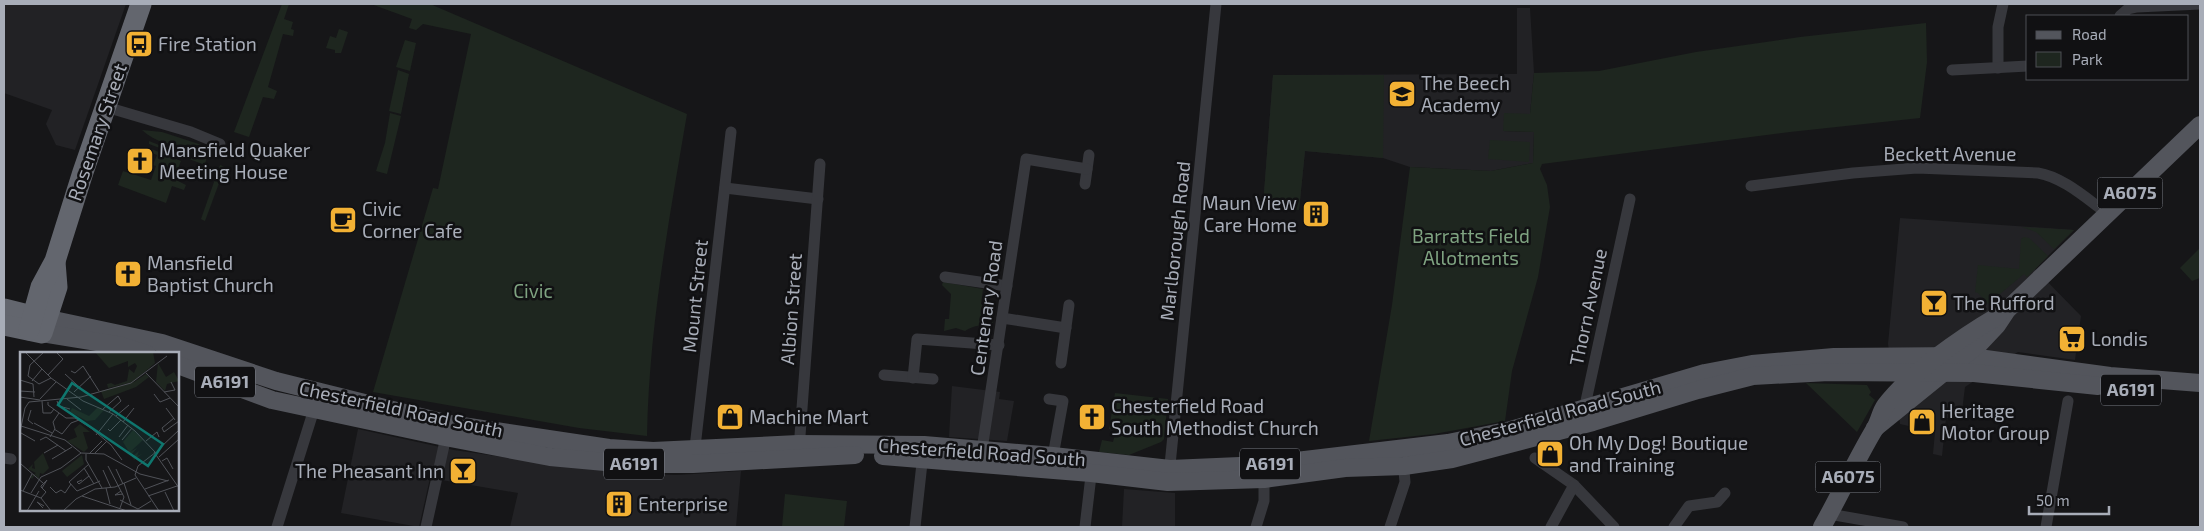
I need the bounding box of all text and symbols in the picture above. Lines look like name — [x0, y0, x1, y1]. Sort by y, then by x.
legend — [2026, 15, 2189, 80]
text: Road — [2072, 25, 2107, 43]
bus stop icon: Fire Station — [124, 29, 154, 59]
place label: Fire Station — [158, 32, 257, 55]
text: Park — [2072, 50, 2103, 68]
street label: Rosemary Street — [62, 60, 131, 204]
place label: The Beech Academy — [1421, 71, 1510, 116]
school or university icon: The Beech Academy — [1387, 79, 1417, 109]
place label: Mansfield Quaker Meeting House — [159, 138, 311, 183]
street label: Beckett Avenue — [1884, 142, 2016, 165]
church icon: Mansfield Quaker Meeting House — [125, 146, 155, 176]
street label: Marlborough Road — [1155, 160, 1194, 322]
road number: A6075 — [2098, 178, 2162, 208]
place label: Maun View Care Home — [1202, 191, 1297, 236]
place label: Civic Corner Cafe — [362, 197, 462, 242]
building icon: Maun View Care Home — [1301, 199, 1331, 229]
cafe icon: Civic Corner Cafe — [328, 205, 358, 235]
park label: Barratts Field Allotments — [1412, 224, 1530, 269]
street label: Mount Street — [677, 238, 712, 354]
street label: Centenary Road — [965, 239, 1006, 377]
street label: Thorn Avenue — [1564, 246, 1611, 367]
place label: Mansfield Baptist Church — [147, 251, 274, 296]
street label: Albion Street — [775, 252, 806, 366]
church icon: Mansfield Baptist Church — [113, 259, 143, 289]
park label: Civic — [513, 279, 553, 302]
bar icon: The Rufford — [1919, 288, 1949, 318]
place label: The Rufford — [1953, 291, 2055, 314]
supermarket icon: Londis — [2057, 324, 2087, 354]
place label: Londis — [2091, 327, 2148, 350]
inset map — [20, 352, 179, 511]
road number: A6191 — [195, 367, 255, 398]
road number: A6191 — [2101, 374, 2161, 406]
street label: Chesterfield Road South — [1457, 375, 1663, 451]
street label: Chesterfield Road South — [297, 376, 505, 441]
place label: Chesterfield Road South Methodist Church — [1111, 394, 1319, 439]
place label: Heritage Motor Group — [1941, 399, 2050, 444]
shop icon: Machine Mart — [715, 402, 745, 432]
church icon: Chesterfield Road South Methodist Church — [1077, 402, 1107, 432]
place label: Machine Mart — [749, 405, 869, 428]
shop icon: Heritage Motor Group — [1907, 407, 1937, 437]
place label: Oh My Dog! Boutique and Training — [1569, 431, 1748, 476]
street label: Chesterfield Road South — [878, 433, 1086, 470]
shop icon: Oh My Dog! Boutique and Training — [1535, 439, 1565, 469]
road number: A6191 — [604, 448, 664, 479]
road number: A6191 — [1240, 448, 1300, 479]
bar icon: The Pheasant Inn — [448, 456, 478, 486]
place label: The Pheasant Inn — [295, 459, 444, 482]
road number: A6075 — [1816, 462, 1880, 492]
scale bar — [2029, 484, 2109, 516]
building icon: Enterprise — [604, 489, 634, 519]
text: 50 m — [2036, 491, 2070, 509]
place label: Enterprise — [638, 492, 728, 515]

